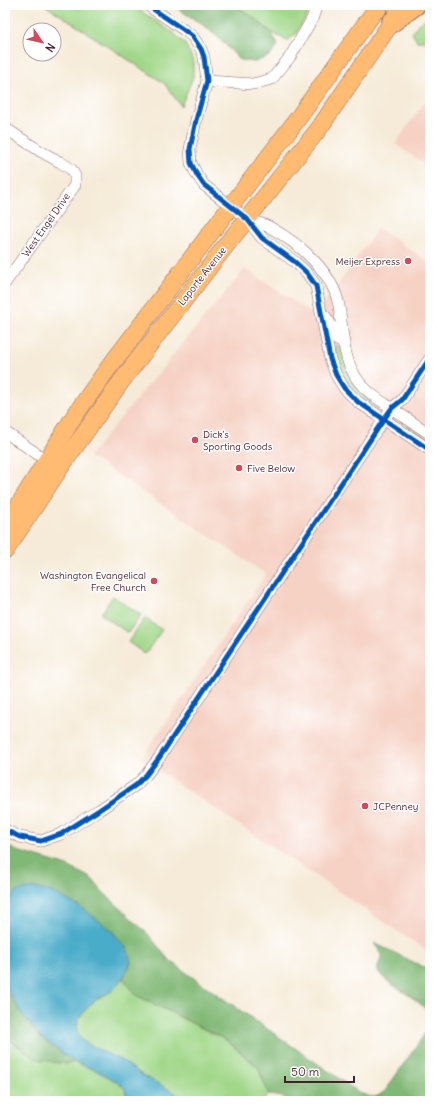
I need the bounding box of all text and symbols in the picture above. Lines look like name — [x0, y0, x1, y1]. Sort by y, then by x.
north arrow — [22, 22, 62, 62]
text: N — [42, 41, 58, 55]
street label: West Engel Drive — [19, 190, 73, 260]
street label: Laporte Avenue — [175, 244, 229, 308]
place label: Meijer Express — [336, 255, 400, 268]
marker: Meijer Express — [403, 256, 413, 266]
place label: Dick's Sporting Goods — [203, 428, 273, 453]
marker: Dick's Sporting Goods — [190, 435, 200, 445]
place label: Five Below — [247, 462, 295, 475]
marker: Five Below — [234, 463, 244, 473]
place label: Washington Evangelical Free Church — [40, 569, 146, 594]
marker: Washington Evangelical Free Church — [149, 576, 159, 586]
place label: JCPenney — [373, 800, 418, 813]
marker: JCPenney — [360, 801, 370, 811]
scale bar — [285, 1058, 354, 1084]
text: 50 m — [291, 1064, 320, 1079]

